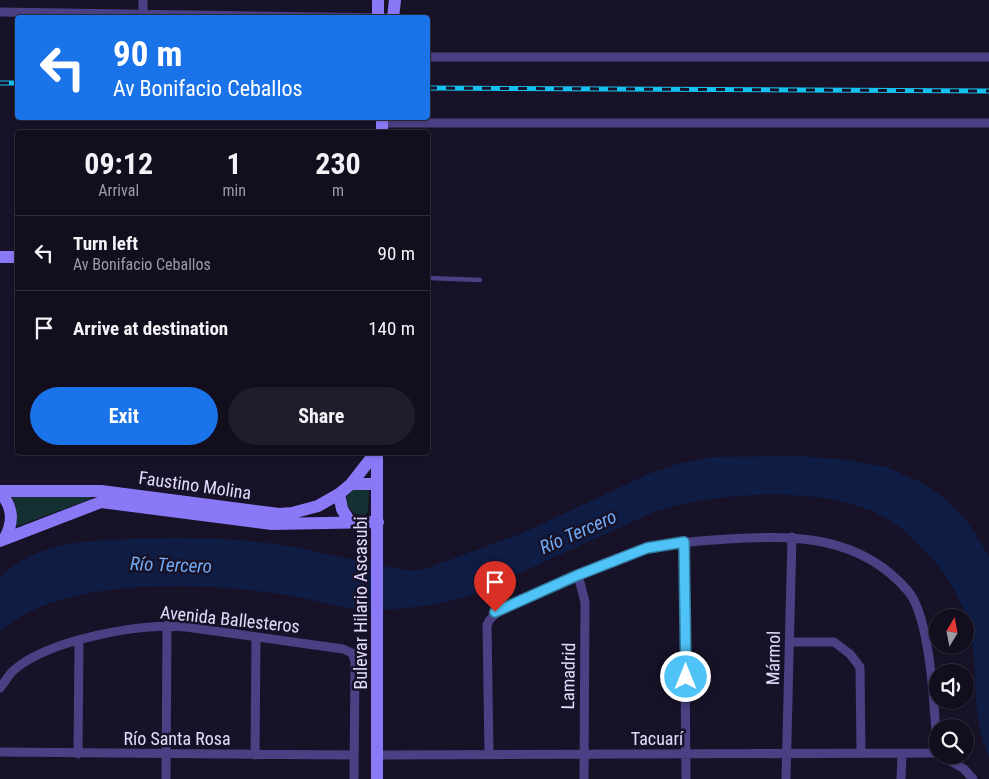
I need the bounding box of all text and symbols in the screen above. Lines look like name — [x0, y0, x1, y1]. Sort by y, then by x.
text: 90 m — [113, 34, 182, 75]
icon: left — [30, 35, 95, 100]
text: Av Bonifacio Ceballos — [113, 76, 303, 101]
text: 09:12 — [84, 146, 153, 181]
text: 1 — [227, 146, 242, 181]
text: 230 — [315, 146, 361, 181]
text: Arrival — [98, 181, 139, 200]
text: min — [222, 181, 246, 200]
text: m — [332, 181, 344, 200]
text: Turn left — [73, 232, 138, 255]
icon: left — [30, 239, 58, 267]
text: 90 m — [378, 242, 415, 265]
text: Av Bonifacio Ceballos — [73, 255, 211, 274]
icon: arrive — [30, 314, 58, 342]
text: Arrive at destination — [73, 317, 228, 340]
text: 140 m — [368, 317, 415, 340]
button: Exit — [30, 387, 218, 445]
button: Share — [228, 387, 415, 445]
street label: Faustino Molina — [137, 467, 253, 503]
water label: Río Tercero — [536, 505, 620, 559]
street label: Bulevar Hilario Ascasubi — [350, 516, 371, 690]
water label: Río Tercero — [130, 552, 212, 578]
pin — [474, 561, 516, 612]
icon: arrive — [481, 568, 509, 596]
street label: Avenida Ballesteros — [159, 601, 301, 637]
north arrow — [929, 609, 974, 654]
map controls — [929, 609, 974, 764]
street label: Mármol — [762, 631, 784, 685]
street label: Lamadrid — [557, 642, 579, 710]
position arrow — [659, 650, 711, 702]
button: sound — [929, 664, 974, 709]
button: search — [929, 719, 974, 764]
street label: Río Santa Rosa — [123, 728, 231, 749]
street label: Tacuarí — [631, 728, 684, 749]

